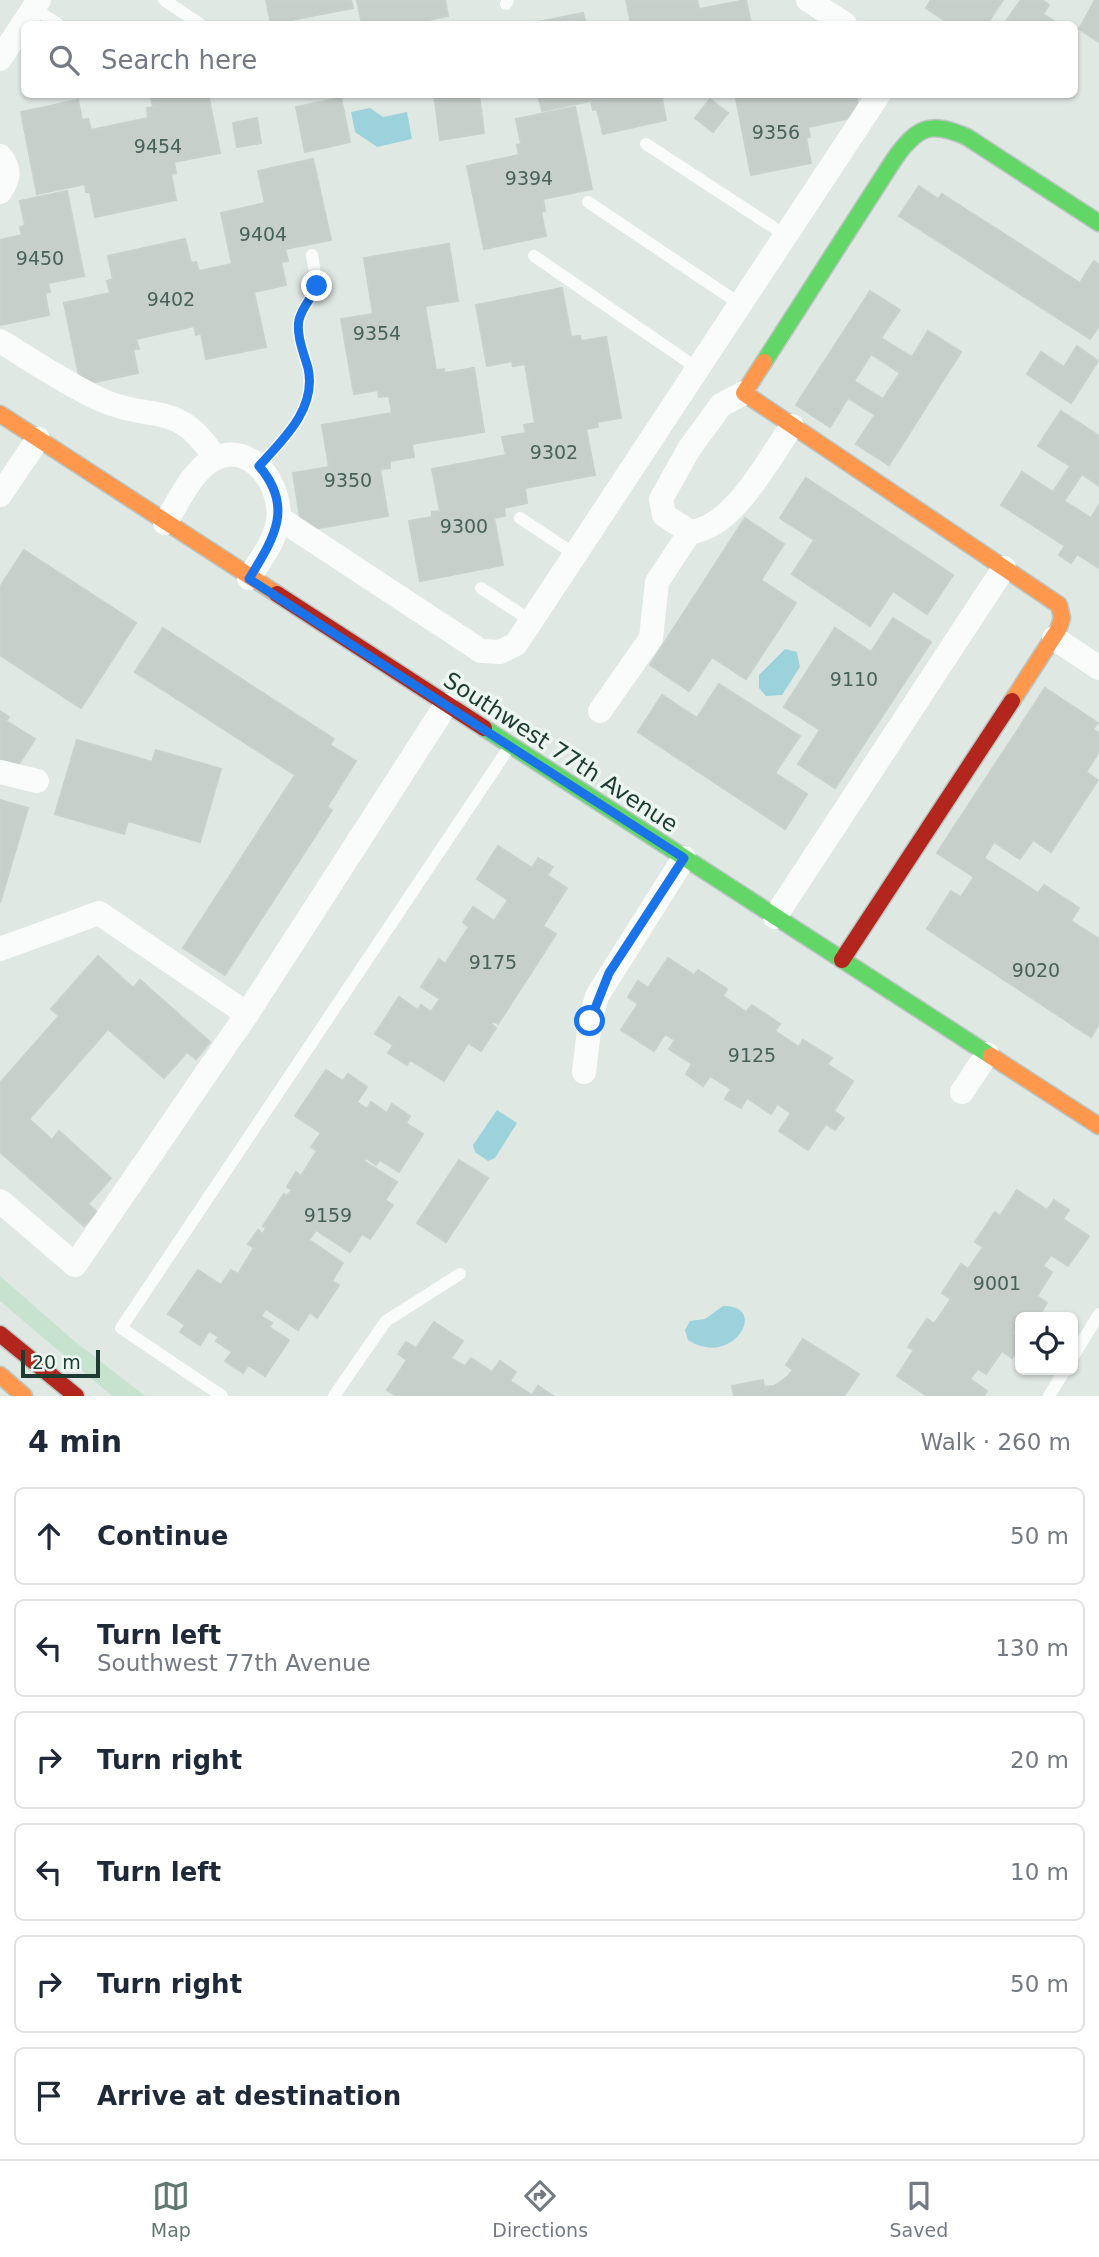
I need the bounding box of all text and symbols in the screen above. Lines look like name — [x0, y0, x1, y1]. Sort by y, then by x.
search box — [21, 21, 1078, 98]
icon: search — [45, 41, 83, 79]
text: Search here — [101, 45, 257, 75]
house number: 9356 — [752, 121, 800, 143]
house number: 9454 — [134, 135, 182, 157]
house number: 9394 — [505, 167, 553, 189]
house number: 9404 — [239, 223, 287, 245]
house number: 9450 — [16, 247, 64, 269]
route end — [301, 270, 332, 301]
house number: 9402 — [147, 288, 195, 310]
house number: 9354 — [353, 322, 401, 344]
house number: 9302 — [530, 441, 578, 463]
house number: 9350 — [324, 469, 372, 491]
house number: 9300 — [440, 515, 488, 537]
street label: Southwest 77th Avenue — [439, 667, 683, 837]
house number: 9110 — [830, 668, 878, 690]
house number: 9175 — [469, 951, 517, 973]
house number: 9020 — [1012, 959, 1060, 981]
route start — [574, 1005, 605, 1036]
house number: 9125 — [728, 1044, 776, 1066]
house number: 9159 — [304, 1204, 352, 1226]
house number: 9001 — [973, 1272, 1021, 1294]
map controls — [1015, 1312, 1078, 1375]
button: locate — [1015, 1312, 1078, 1375]
scale bar — [21, 1347, 100, 1379]
text: 20 m — [32, 1351, 81, 1373]
text: 4 min — [28, 1424, 122, 1459]
text: Walk · 260 m — [920, 1429, 1071, 1455]
icon: ahead — [30, 1517, 68, 1555]
text: Continue — [97, 1521, 228, 1551]
text: 50 m — [1010, 1523, 1069, 1549]
text: Turn left — [97, 1620, 221, 1650]
icon: left — [30, 1629, 68, 1667]
text: 130 m — [995, 1635, 1069, 1661]
text: Southwest 77th Avenue — [97, 1650, 371, 1676]
icon: right — [30, 1741, 68, 1779]
text: Turn right — [97, 1745, 242, 1775]
text: 20 m — [1010, 1747, 1069, 1773]
icon: left — [30, 1853, 68, 1891]
text: Turn left — [97, 1857, 221, 1887]
text: 10 m — [1010, 1859, 1069, 1885]
icon: right — [30, 1965, 68, 2003]
text: Turn right — [97, 1969, 242, 1999]
text: 50 m — [1010, 1971, 1069, 1997]
icon: arrive — [30, 2077, 68, 2115]
text: Arrive at destination — [97, 2081, 401, 2111]
tab: Map — [151, 2177, 191, 2241]
tab: Directions — [492, 2177, 588, 2241]
tab: Saved — [890, 2177, 948, 2241]

